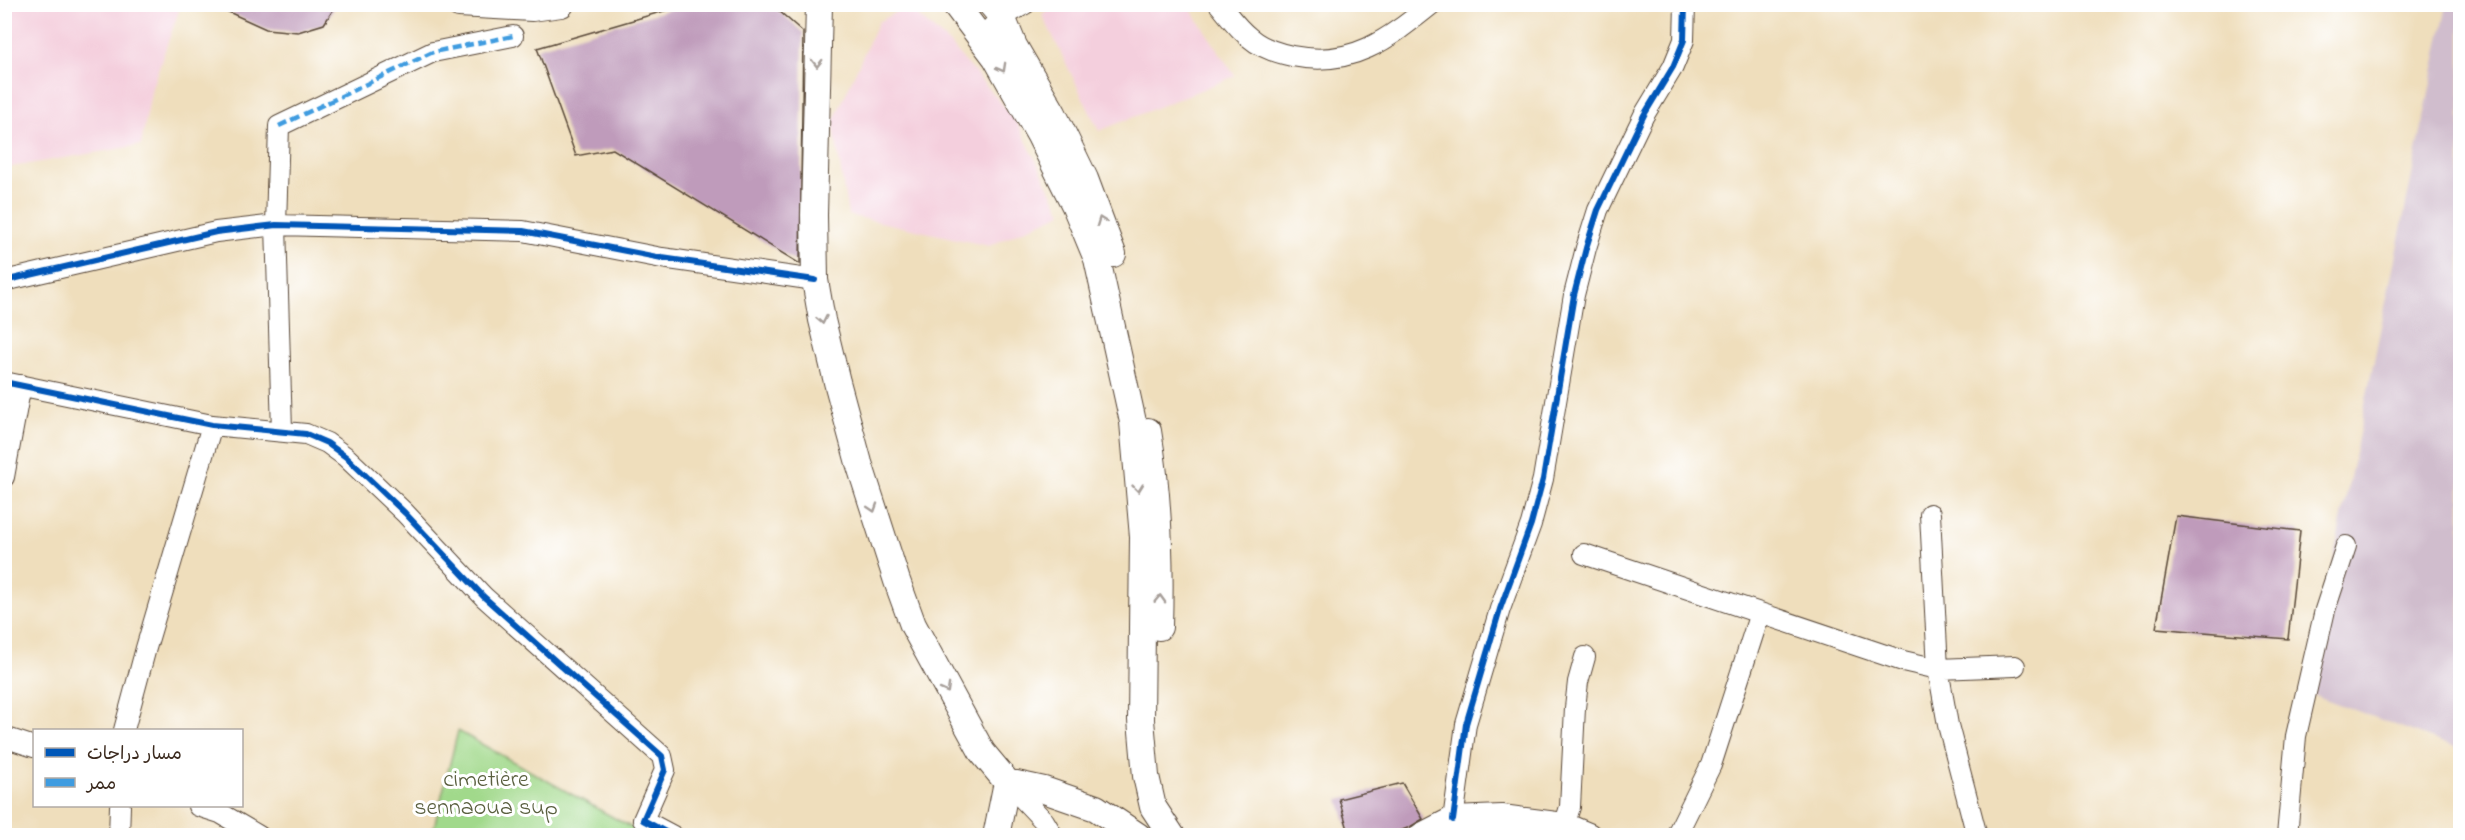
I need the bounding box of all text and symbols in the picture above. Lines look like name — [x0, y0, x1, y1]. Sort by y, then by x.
one-way arrow — [811, 58, 823, 67]
one-way arrow — [995, 62, 1006, 72]
one-way arrow — [1096, 217, 1108, 228]
one-way arrow — [815, 315, 828, 325]
one-way arrow — [1131, 484, 1144, 493]
one-way arrow — [866, 502, 879, 513]
one-way arrow — [1154, 594, 1166, 603]
one-way arrow — [939, 682, 951, 693]
legend — [33, 729, 243, 807]
text: مسار دراجات — [87, 742, 182, 768]
park label: cimetière sennaoua sup — [414, 763, 558, 826]
text: ممر — [85, 772, 116, 798]

